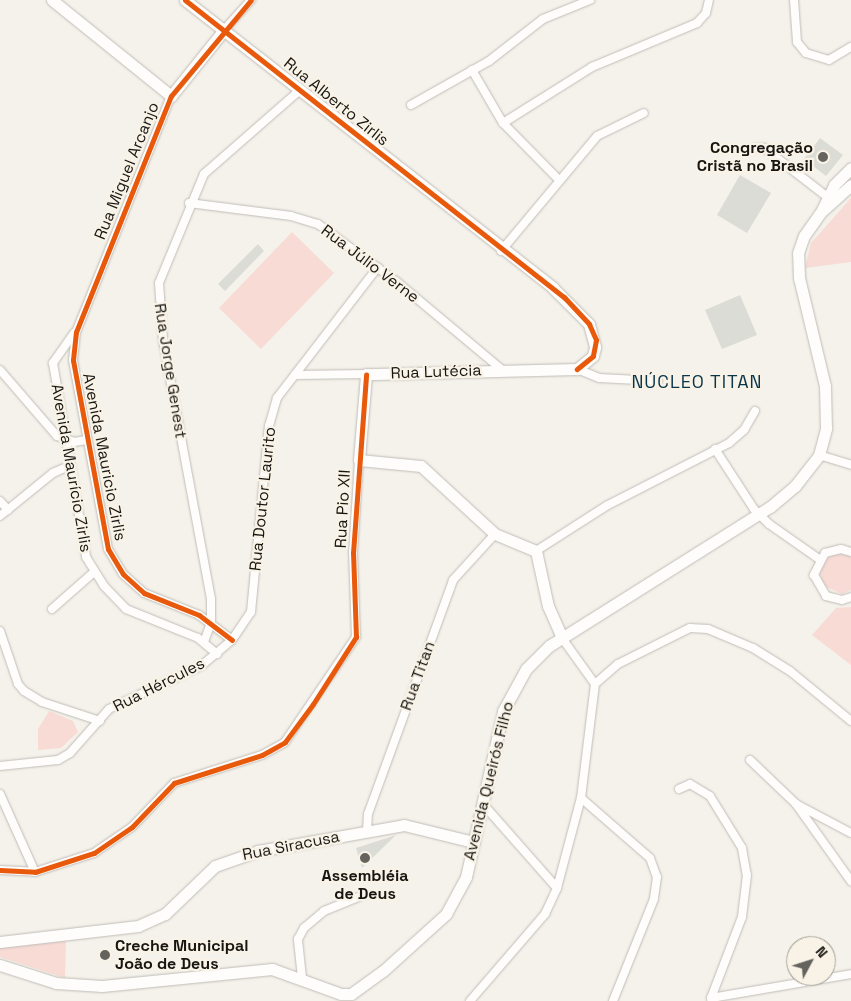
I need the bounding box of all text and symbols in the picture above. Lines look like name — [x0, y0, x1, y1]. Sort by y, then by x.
street label: Rua Alberto Zirlis — [280, 54, 392, 150]
street label: Rua Miguel Arcanjo — [91, 99, 163, 243]
place label: Congregação Cristã no Brasil — [697, 138, 813, 176]
marker: Congregação Cristã no Brasil — [817, 151, 829, 163]
street label: Rua Júlio Verne — [317, 221, 423, 307]
street label: Rua Jorge Genest — [150, 302, 190, 440]
street label: Rua Lutécia — [390, 361, 482, 383]
district label: NÚCLEO TITAN — [630, 371, 764, 393]
street label: Avenida Mauricio Zirlis — [78, 372, 130, 542]
street label: Avenida Maurício Zirlis — [47, 382, 95, 554]
street label: Rua Doutor Laurito — [246, 426, 280, 572]
street label: Rua Pio XII — [331, 469, 355, 549]
street label: Rua Titan — [397, 639, 439, 713]
street label: Rua Hércules — [110, 654, 208, 716]
street label: Avenida Queirós Filho — [460, 700, 518, 862]
street label: Rua Siracusa — [241, 827, 341, 865]
marker: Assembléia de Deus — [359, 852, 371, 864]
place label: Assembléia de Deus — [321, 866, 409, 904]
place label: Creche Municipal João de Deus — [115, 936, 249, 974]
north arrow — [786, 936, 836, 986]
text: N — [812, 943, 832, 961]
marker: Creche Municipal João de Deus — [99, 949, 111, 961]

